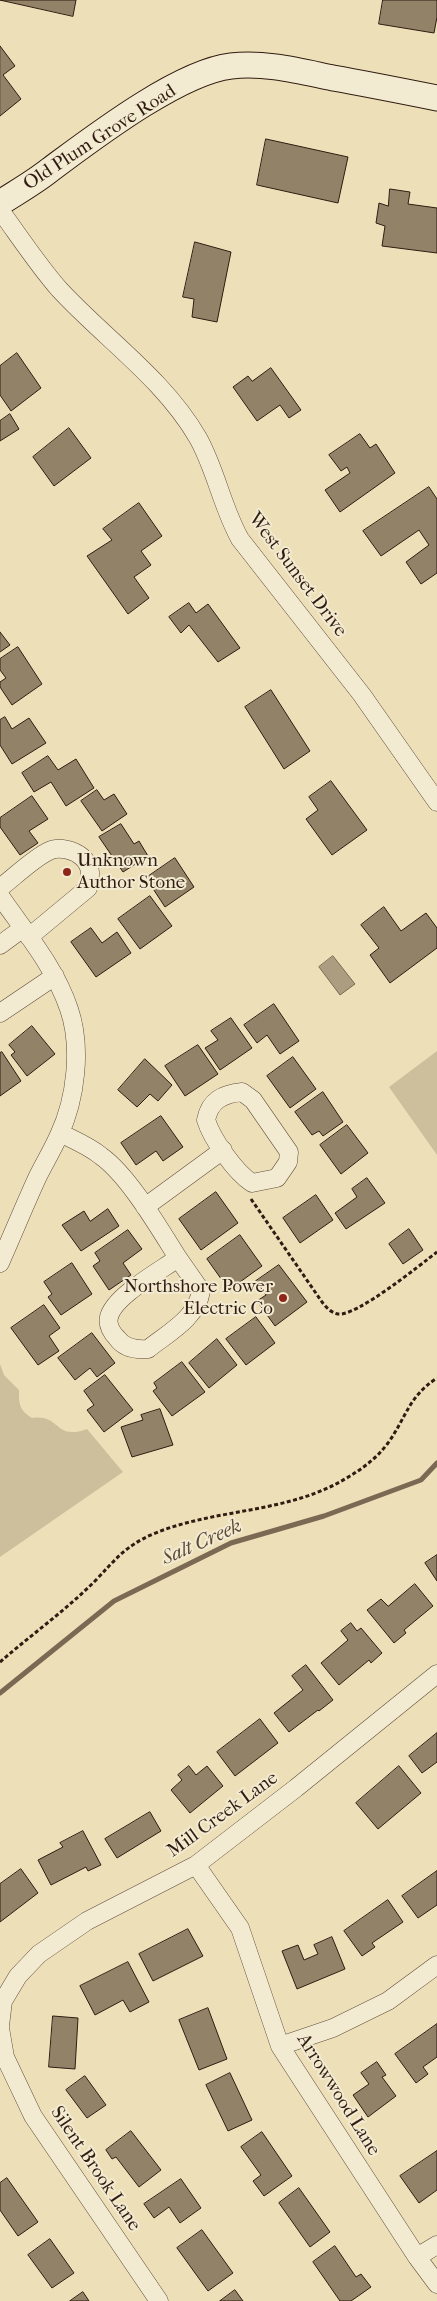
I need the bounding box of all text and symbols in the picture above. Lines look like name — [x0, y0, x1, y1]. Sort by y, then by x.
street label: Old Plum Grove Road — [19, 80, 181, 196]
street label: West Sunset Drive — [243, 508, 351, 642]
place label: Unknown Author Stone — [77, 850, 185, 894]
marker: Unknown Author Stone — [61, 866, 73, 878]
place label: Northshore Power Electric Co — [124, 1276, 273, 1320]
marker: Northshore Power Electric Co — [277, 1292, 289, 1304]
water label: Salt Creek — [158, 1515, 246, 1571]
street label: Mill Creek Lane — [163, 1767, 283, 1863]
street label: Arrowwood Lane — [291, 2030, 385, 2160]
street label: Silent Brook Lane — [45, 2102, 145, 2236]

